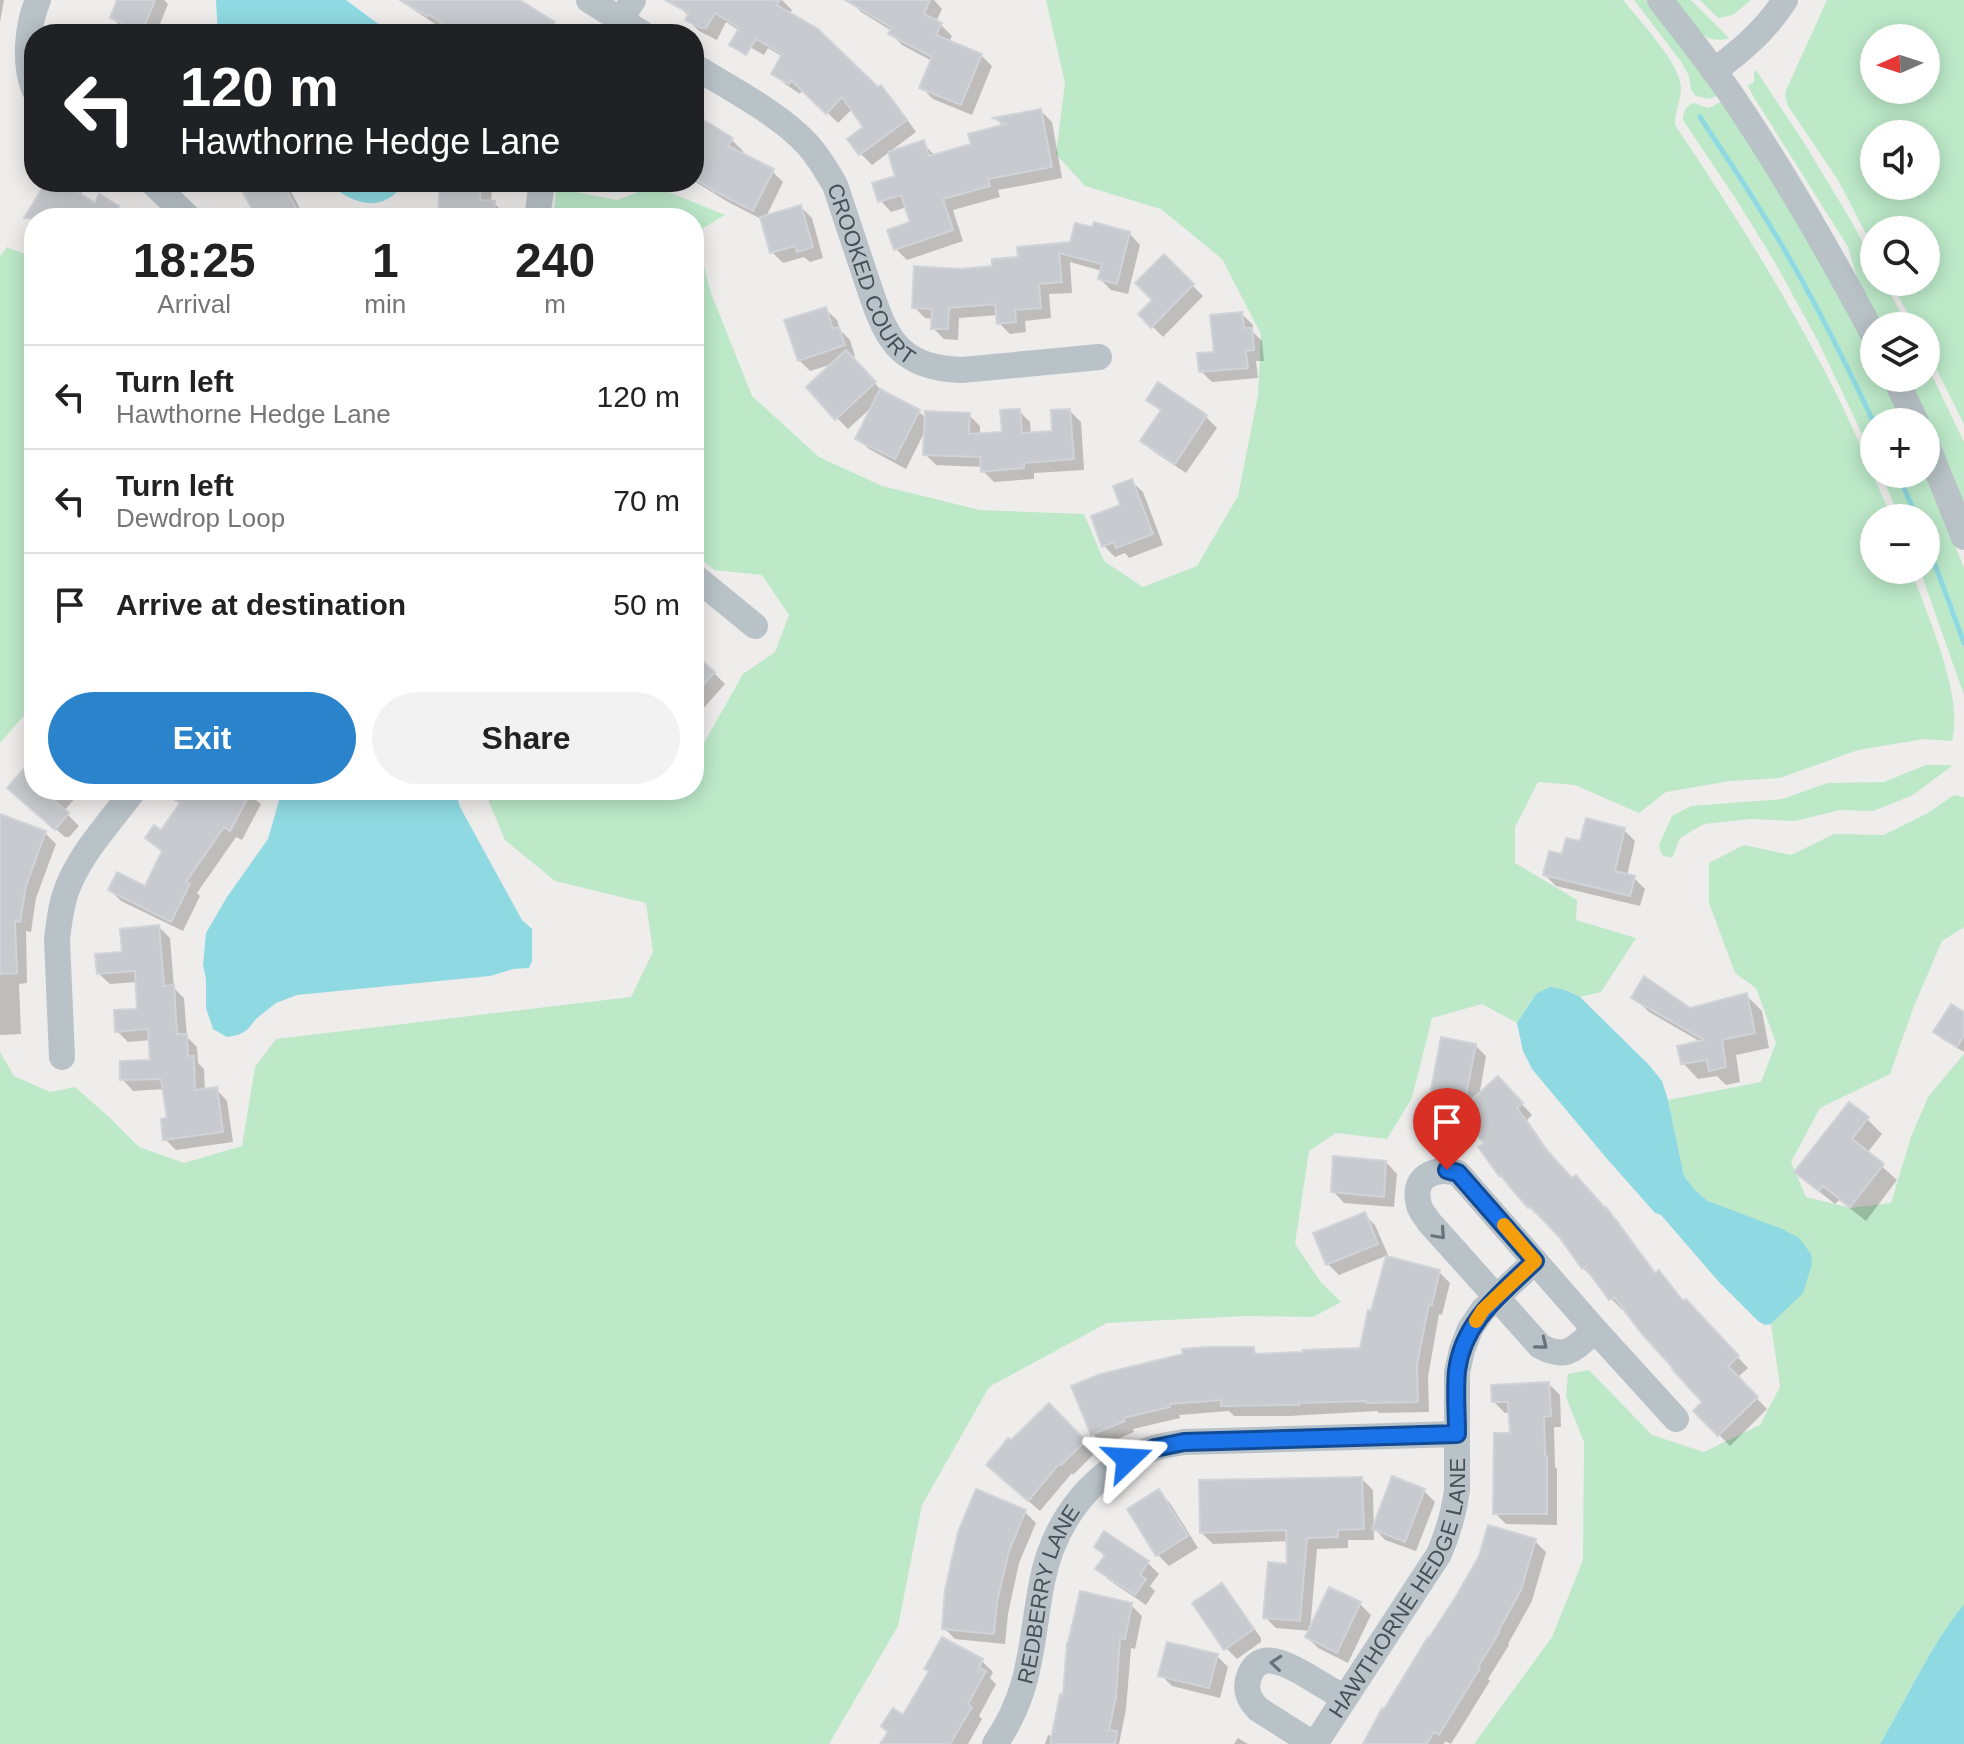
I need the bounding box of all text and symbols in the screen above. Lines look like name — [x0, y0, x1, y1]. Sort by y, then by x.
north arrow — [1860, 24, 1940, 104]
map controls — [1860, 24, 1940, 584]
text: 120 m — [180, 55, 339, 118]
icon: left — [48, 56, 152, 160]
button: sound — [1860, 120, 1940, 200]
text: Hawthorne Hedge Lane — [180, 121, 560, 162]
street label: CROOKED COURT — [822, 180, 920, 370]
button: search — [1860, 216, 1940, 296]
text: 18:25 — [133, 234, 256, 287]
text: 1 — [372, 234, 399, 287]
text: 240 — [515, 234, 595, 287]
text: Arrival — [157, 289, 231, 319]
text: min — [364, 289, 406, 319]
text: m — [544, 289, 566, 319]
button: layers — [1860, 312, 1940, 392]
text: Turn left — [116, 365, 234, 398]
icon: left — [48, 375, 92, 419]
text: 120 m — [597, 380, 680, 413]
text: Hawthorne Hedge Lane — [116, 399, 391, 429]
button: + — [1860, 408, 1940, 488]
text: Turn left — [116, 469, 234, 502]
icon: left — [48, 479, 92, 523]
text: 70 m — [613, 484, 680, 517]
text: Dewdrop Loop — [116, 503, 285, 533]
button: − — [1860, 504, 1940, 584]
icon: arrive — [48, 583, 92, 627]
text: Arrive at destination — [116, 588, 406, 621]
text: 50 m — [613, 588, 680, 621]
button: Exit — [48, 692, 356, 784]
button: Share — [372, 692, 680, 784]
pin — [1413, 1088, 1481, 1170]
icon: arrive — [1425, 1100, 1469, 1144]
one-way arrow — [1431, 1224, 1445, 1239]
one-way arrow — [1532, 1334, 1547, 1349]
position arrow — [1086, 1417, 1170, 1501]
street label: HAWTHORNE HEDGE LANE — [1324, 1458, 1470, 1722]
street label: REDBERRY LANE — [1012, 1500, 1085, 1687]
one-way arrow — [1269, 1655, 1282, 1672]

